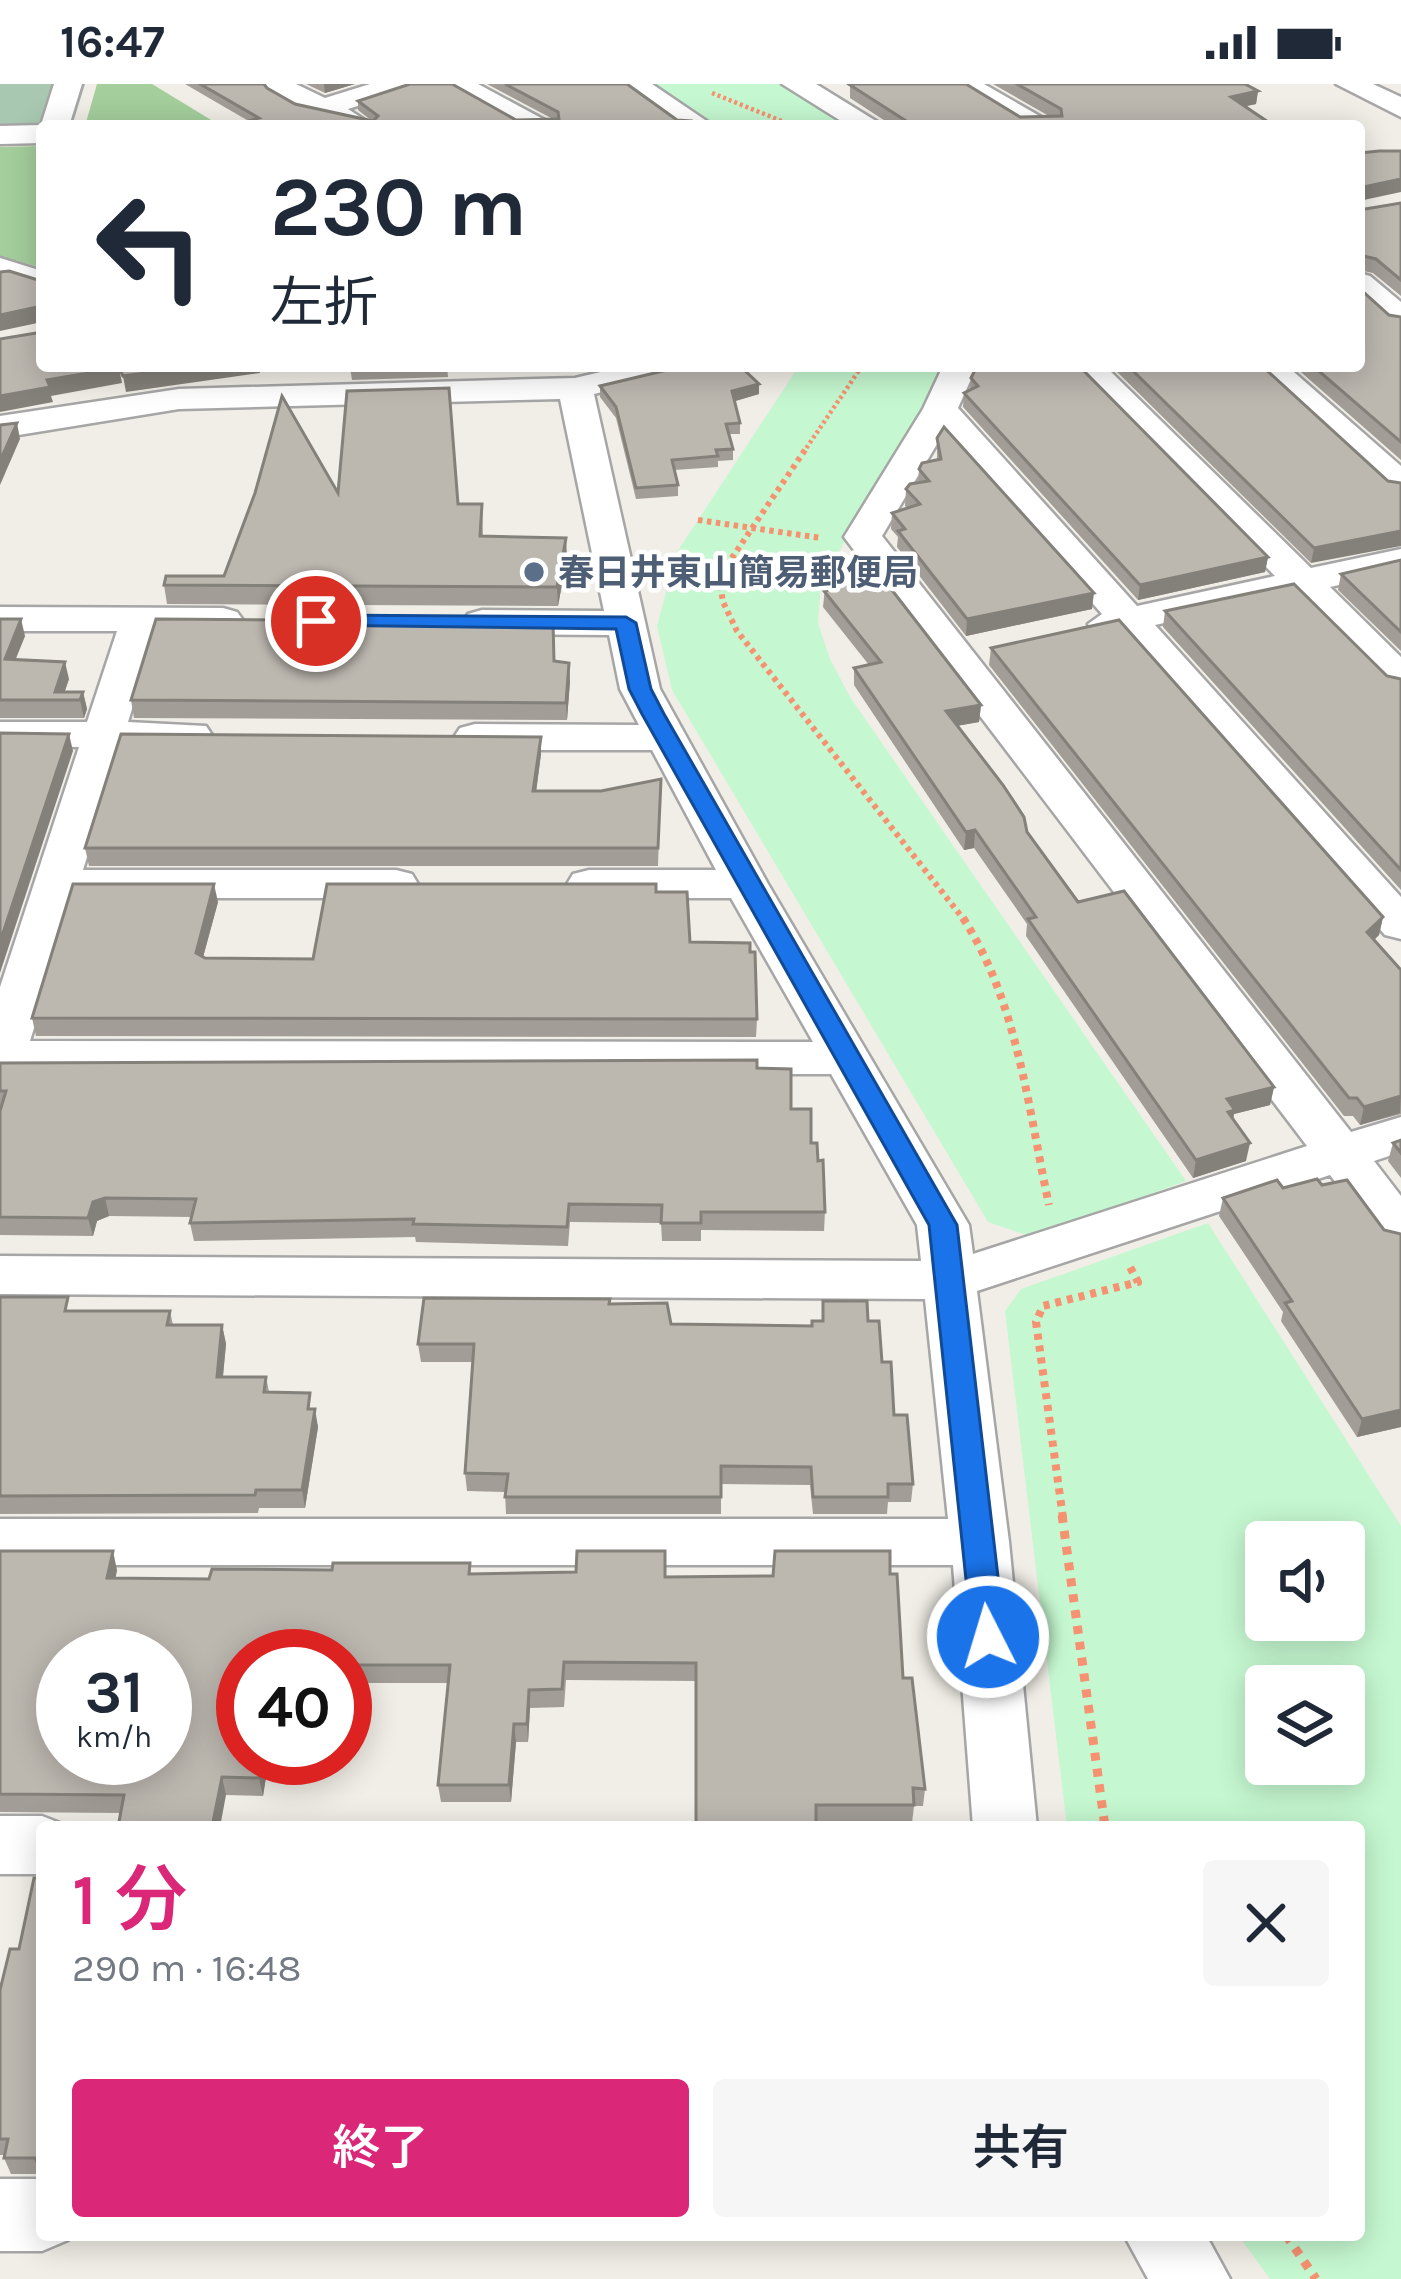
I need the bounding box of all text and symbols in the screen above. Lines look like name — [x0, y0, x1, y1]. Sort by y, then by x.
text: 16:47 — [60, 16, 165, 68]
text: 230 m — [270, 158, 527, 256]
icon: left — [72, 168, 228, 324]
text: 左折 — [270, 271, 378, 335]
place label: 春日井東山簡易郵便局 — [558, 552, 918, 594]
marker: 春日井東山簡易郵便局 — [521, 559, 547, 585]
pin — [265, 570, 367, 672]
icon: arrive — [283, 588, 349, 654]
map controls — [1245, 1521, 1365, 1785]
button: sound — [1245, 1521, 1365, 1641]
position arrow — [925, 1574, 1051, 1700]
speed limit sign: 40 — [216, 1629, 372, 1785]
text: 31 — [85, 1657, 143, 1727]
button: layers — [1245, 1665, 1365, 1785]
text: km/h — [76, 1719, 152, 1755]
text: 1 分 — [72, 1858, 187, 1942]
button: close — [1203, 1860, 1329, 1986]
text: 290 m · 16:48 — [72, 1945, 302, 1991]
button: 終了 — [72, 2079, 689, 2217]
button: 共有 — [713, 2079, 1329, 2217]

